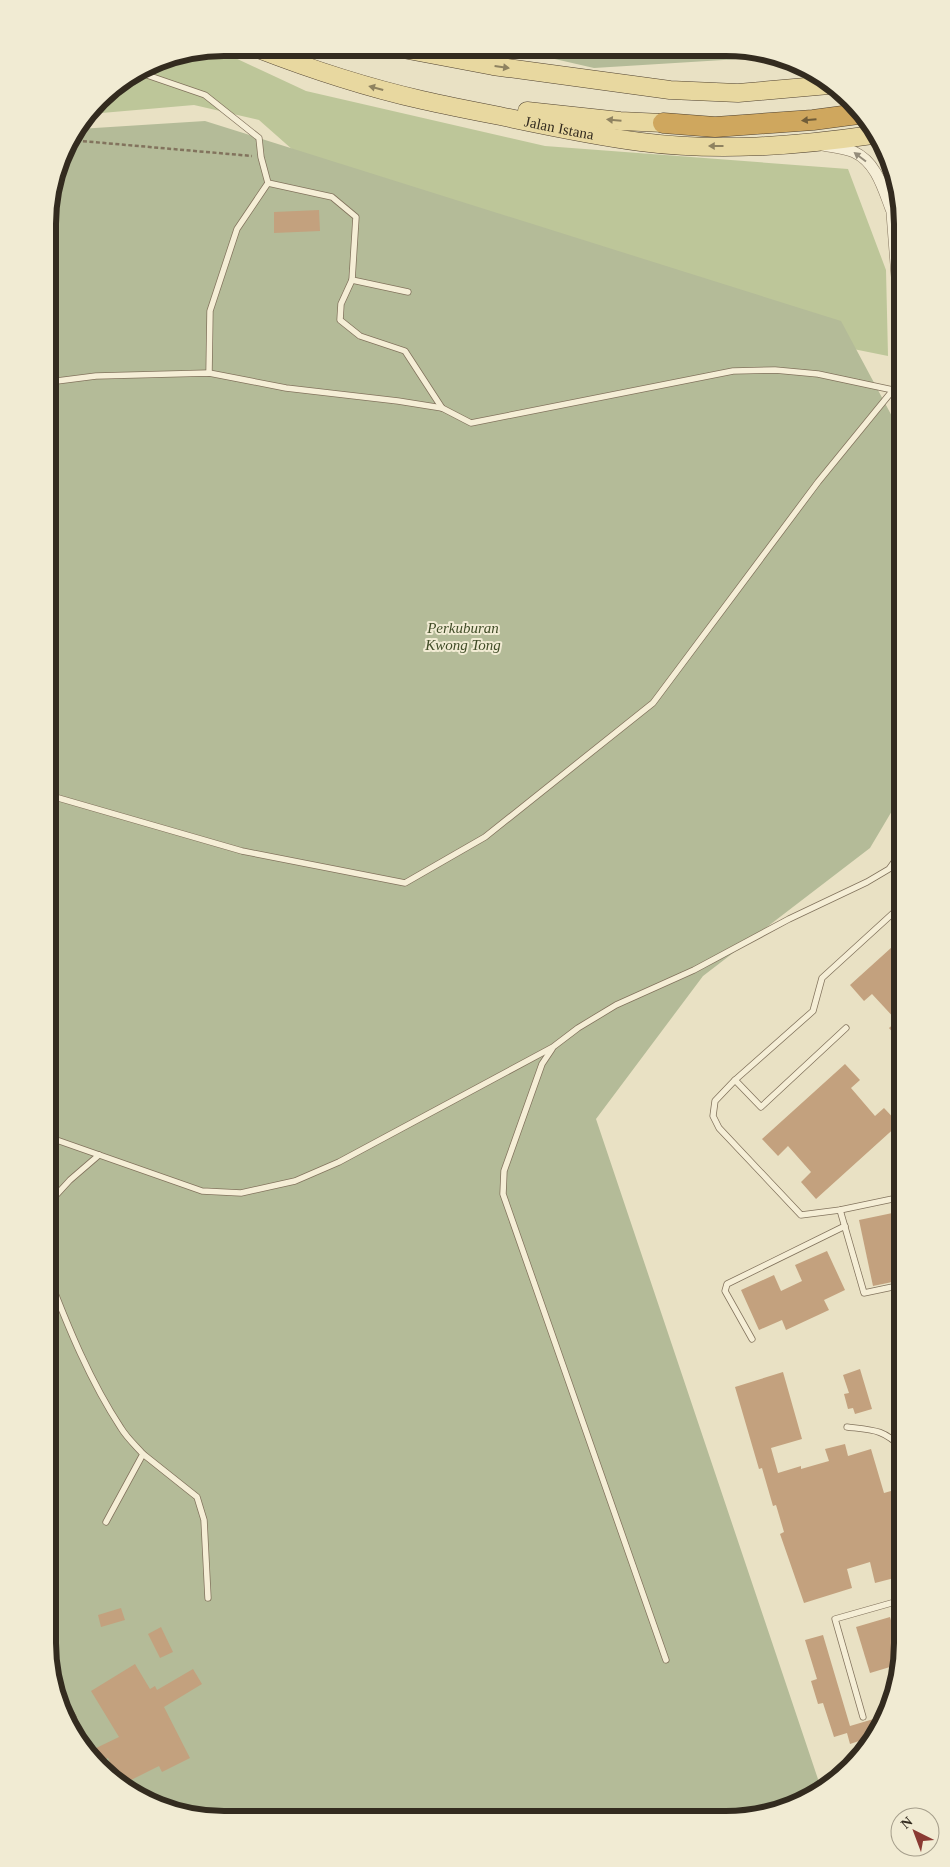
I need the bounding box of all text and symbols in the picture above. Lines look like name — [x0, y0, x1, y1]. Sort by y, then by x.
one-way arrow — [494, 64, 510, 72]
one-way arrow — [368, 83, 383, 91]
street label: Jalan Istana — [523, 113, 595, 143]
one-way arrow — [606, 116, 622, 124]
one-way arrow — [801, 117, 817, 125]
one-way arrow — [707, 142, 723, 150]
one-way arrow — [853, 152, 867, 162]
park label: Perkuburan Kwong Tong — [424, 620, 501, 653]
north arrow — [890, 1807, 940, 1857]
text: N — [898, 1814, 915, 1832]

